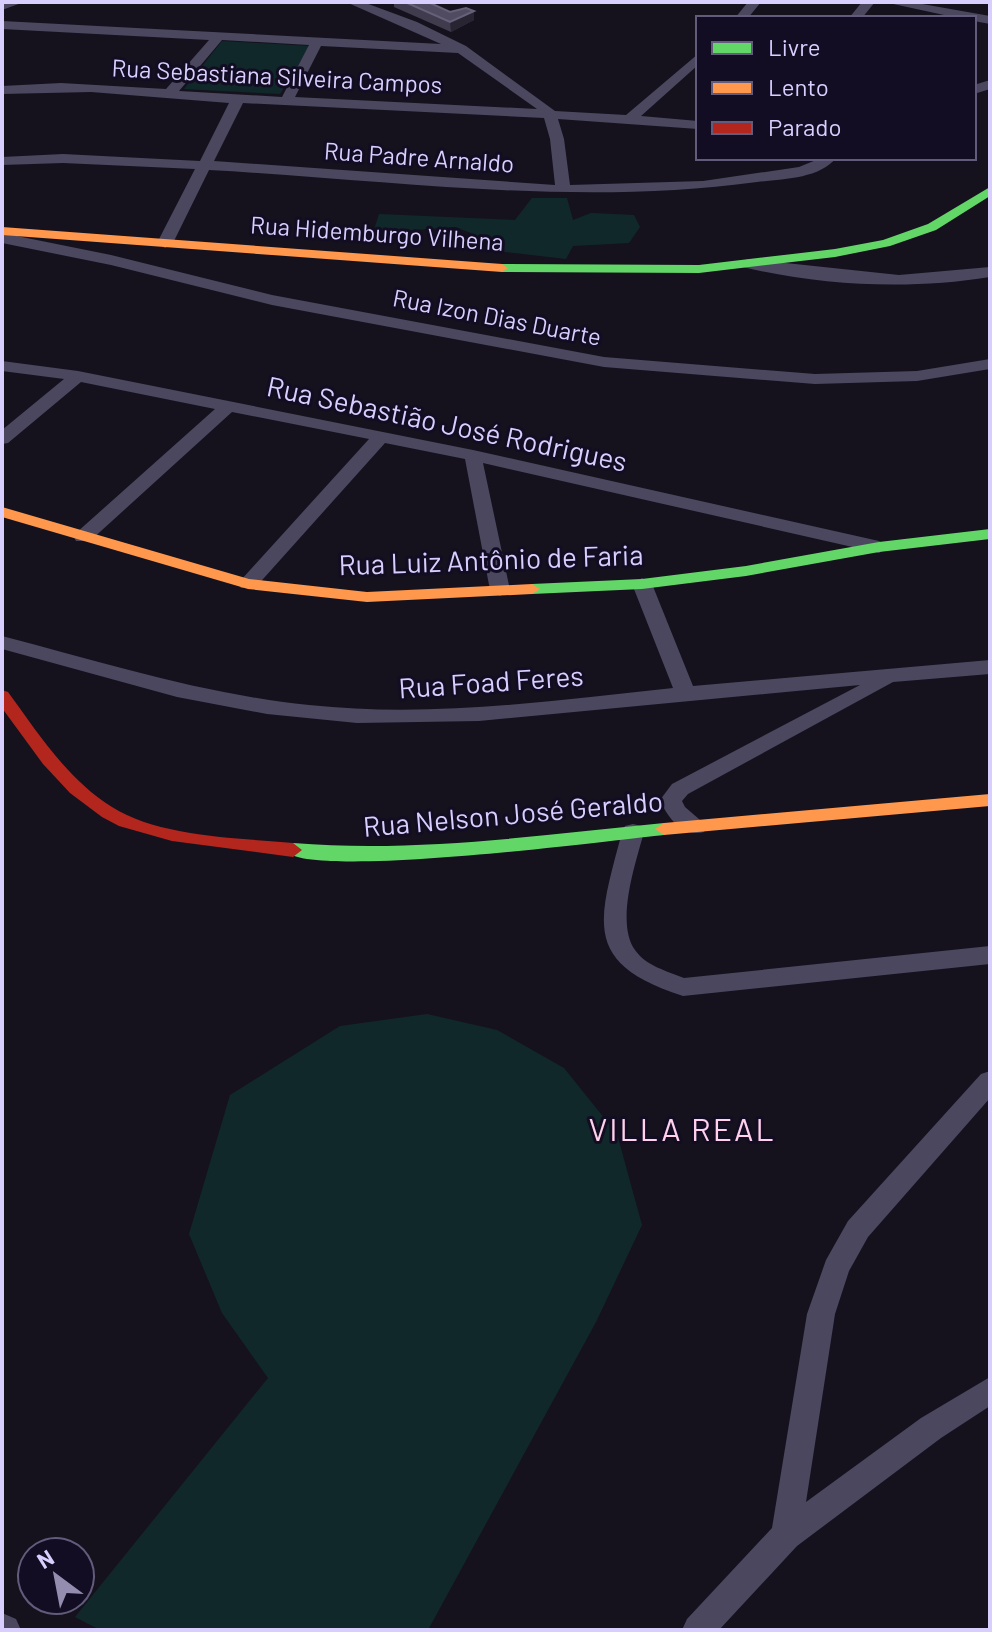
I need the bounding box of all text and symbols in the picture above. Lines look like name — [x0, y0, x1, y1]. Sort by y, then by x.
legend — [696, 16, 976, 160]
text: Livre — [768, 32, 821, 61]
street label: Rua Sebastiana Silveira Campos — [111, 52, 443, 99]
text: Lento — [768, 72, 829, 101]
text: Parado — [768, 112, 842, 141]
street label: Rua Padre Arnaldo — [323, 135, 515, 178]
street label: Rua Hidemburgo Vilhena — [249, 209, 505, 256]
street label: Rua Izon Dias Duarte — [391, 282, 604, 351]
street label: Rua Sebastião José Rodrigues — [264, 368, 630, 478]
street label: Rua Luiz Antônio de Faria — [338, 537, 644, 581]
street label: Rua Foad Feres — [397, 658, 584, 704]
street label: Rua Nelson José Geraldo — [362, 783, 664, 843]
district label: VILLA REAL — [588, 1109, 776, 1147]
north arrow — [16, 1536, 96, 1616]
text: N — [32, 1543, 58, 1573]

